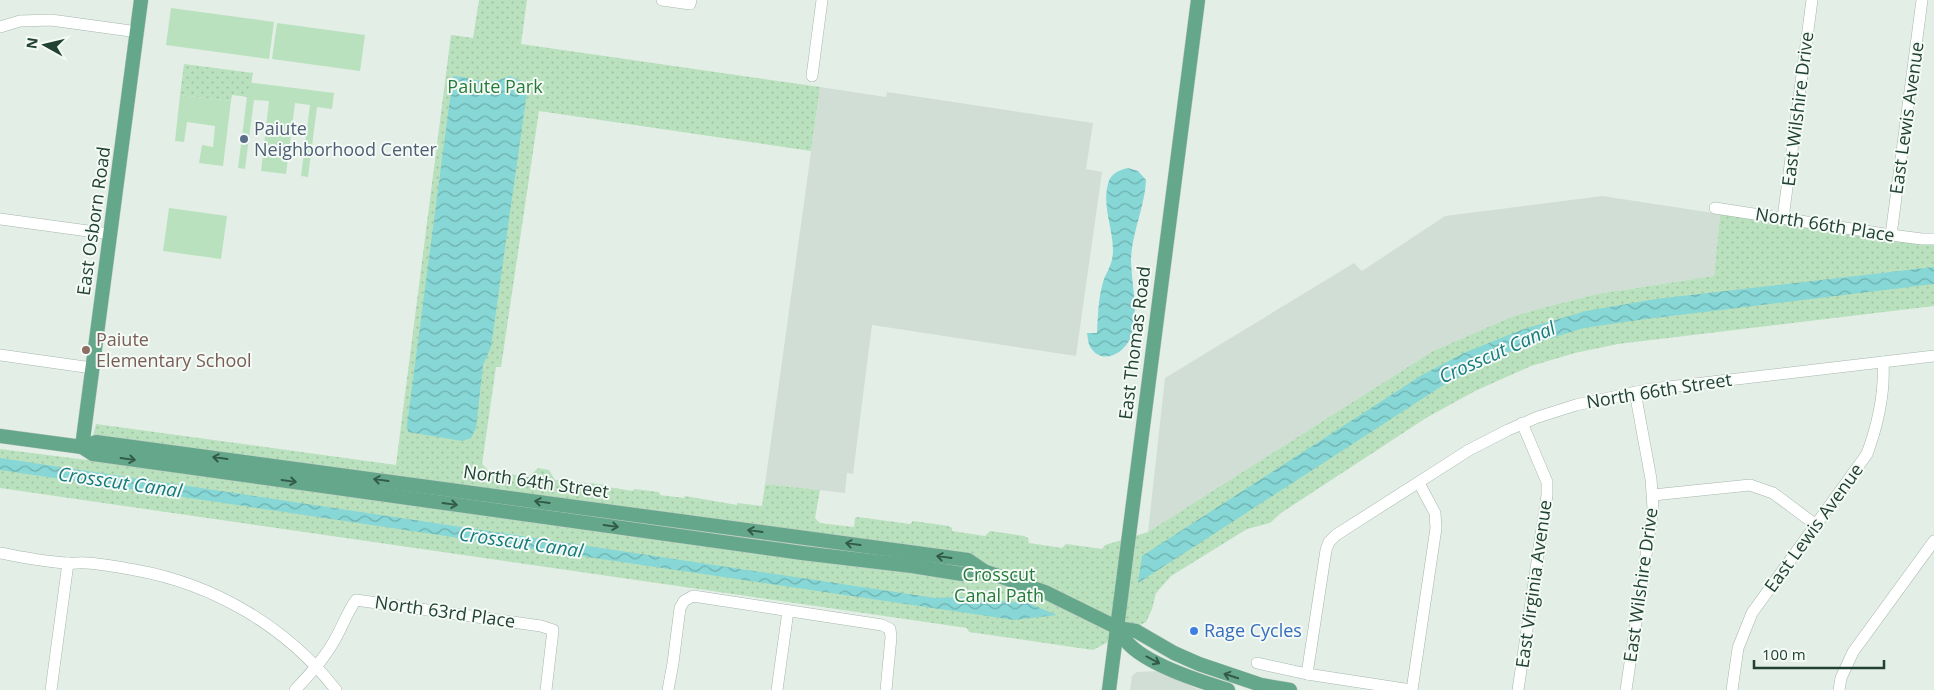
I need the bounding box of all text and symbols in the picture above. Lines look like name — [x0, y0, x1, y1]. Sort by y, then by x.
north arrow — [20, 20, 70, 70]
street label: East Wilshire Drive — [1776, 30, 1818, 188]
text: N — [21, 36, 42, 50]
street label: East Lewis Avenue — [1883, 40, 1929, 196]
park label: Paiute Park — [447, 74, 543, 98]
place label: Paiute Neighborhood Center — [254, 116, 438, 161]
marker: Paiute Neighborhood Center — [238, 133, 250, 145]
street label: East Osborn Road — [71, 145, 115, 297]
street label: North 66th Place — [1754, 201, 1897, 247]
street label: East Thomas Road — [1113, 265, 1155, 421]
water label: Crosscut Canal — [1435, 314, 1560, 389]
place label: Paiute Elementary School — [96, 327, 252, 372]
marker: Paiute Elementary School — [80, 344, 92, 356]
street label: North 66th Street — [1584, 367, 1733, 413]
one-way arrow — [212, 453, 228, 463]
one-way arrow — [120, 454, 136, 464]
street label: East Lewis Avenue — [1758, 458, 1868, 597]
street label: North 64th Street — [462, 459, 611, 503]
water label: Crosscut Canal — [56, 460, 185, 504]
one-way arrow — [373, 475, 389, 485]
one-way arrow — [280, 477, 296, 487]
one-way arrow — [534, 497, 550, 507]
street label: East Virginia Avenue — [1509, 498, 1557, 669]
one-way arrow — [441, 499, 457, 509]
street label: East Wilshire Drive — [1617, 506, 1663, 664]
water label: Crosscut Canal — [457, 520, 586, 564]
one-way arrow — [602, 522, 618, 532]
one-way arrow — [748, 526, 764, 536]
one-way arrow — [846, 539, 862, 549]
one-way arrow — [937, 552, 953, 562]
park label: Crosscut Canal Path — [954, 562, 1044, 607]
street label: North 63rd Place — [373, 589, 517, 633]
place label: Rage Cycles — [1204, 618, 1302, 642]
marker: Rage Cycles — [1188, 625, 1200, 637]
scale bar — [1754, 638, 1884, 670]
text: 100 m — [1762, 644, 1806, 664]
one-way arrow — [1145, 655, 1159, 665]
one-way arrow — [1223, 670, 1239, 680]

